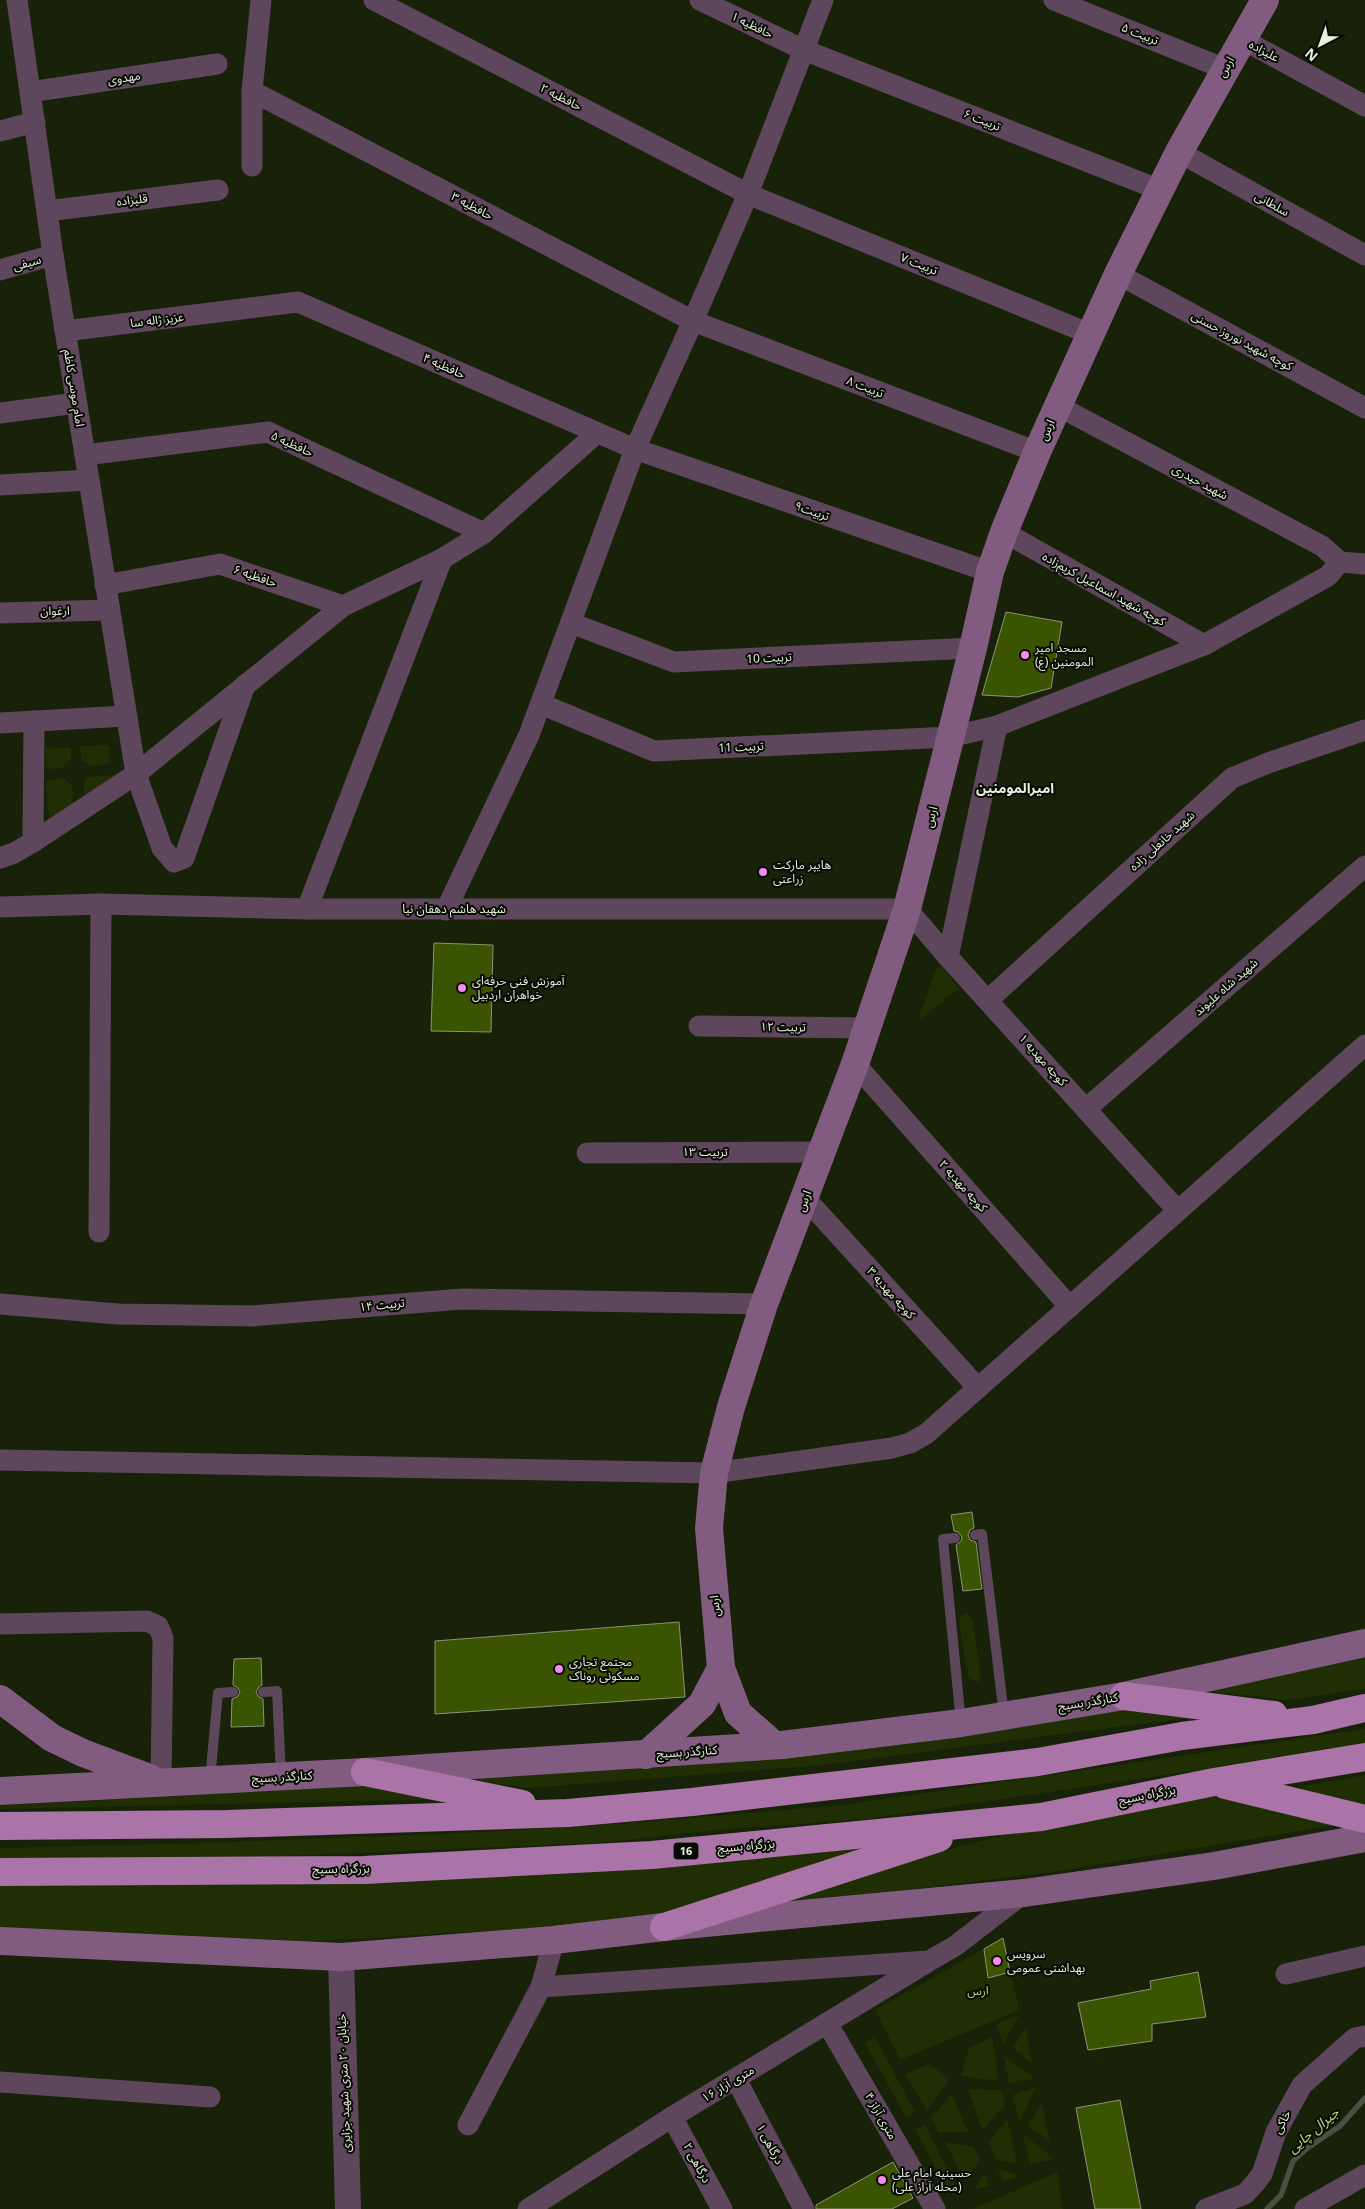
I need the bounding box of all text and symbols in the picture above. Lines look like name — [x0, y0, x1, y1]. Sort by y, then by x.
street label: حافظیه ۱ — [728, 7, 776, 42]
street label: تربیت ۵ — [1119, 18, 1162, 49]
north arrow — [1295, 20, 1345, 70]
street label: علیزاده — [1246, 36, 1282, 66]
text: N — [1301, 44, 1322, 66]
street label: ارس — [1213, 53, 1238, 80]
street label: مهدوی — [106, 67, 142, 89]
street label: حافظیه ۲ — [537, 79, 585, 114]
street label: تربیت ۶ — [961, 104, 1004, 135]
street label: سلطانی — [1252, 187, 1293, 220]
street label: حافظیه ۳ — [448, 188, 496, 224]
street label: قلیزاده — [115, 189, 149, 210]
street label: تربیت ۷ — [898, 248, 941, 279]
street label: سیفی — [11, 251, 43, 274]
street label: کوچه شهید نوروز حسنی — [1189, 307, 1297, 375]
street label: عزیز ژاله سا — [129, 308, 185, 331]
street label: امام موسی کاظم — [59, 348, 89, 428]
street label: حافظیه ۴ — [420, 349, 468, 382]
street label: تربیت ۸ — [844, 372, 887, 402]
street label: ارس — [1034, 416, 1059, 443]
street label: حافظیه ۵ — [268, 427, 316, 460]
street label: شهید حیدری — [1169, 460, 1231, 503]
street label: تربیت۹ — [793, 497, 832, 525]
street label: کوچه شهید اسماعیل کریم‌زاده — [1039, 548, 1170, 631]
street label: حافظیه ۶ — [231, 560, 279, 591]
street label: ارغوان — [40, 602, 70, 619]
place label: مسجد امیر المومنین (ع) — [1034, 639, 1094, 671]
street label: تربیت 10 — [746, 648, 793, 667]
marker: مسجد امیر المومنین (ع) — [1019, 649, 1031, 661]
street label: تربیت 11 — [718, 737, 765, 756]
district label: امیرالمومنین — [976, 778, 1054, 797]
street label: ارس — [920, 804, 941, 829]
street label: شهید خانعلی زاده — [1125, 807, 1198, 875]
place label: هایپر مارکت زراعتی — [773, 856, 831, 887]
marker: هایپر مارکت زراعتی — [757, 866, 769, 878]
street label: شهید هاشم دهقان نیا — [402, 900, 506, 918]
street label: شهید شاه علیوند — [1190, 954, 1261, 1019]
place label: آموزش فنی حرفه‌ای خواهران اردبیل — [472, 972, 565, 1003]
marker: آموزش فنی حرفه‌ای خواهران اردبیل — [456, 982, 468, 994]
street label: تربیت ۱۲ — [760, 1018, 806, 1035]
street label: کوچه مهدیه ۱ — [1015, 1030, 1072, 1090]
street label: تربیت ۱۳ — [682, 1143, 728, 1160]
street label: کوچه مهدیه ۲ — [935, 1156, 992, 1216]
street label: ارس — [792, 1188, 815, 1214]
street label: کوچه مهدیه ۳ — [863, 1263, 920, 1323]
street label: تربیت ۱۴ — [358, 1294, 406, 1315]
street label: ارس — [705, 1595, 724, 1617]
place label: مجتمع تجاری مسکونی روناک — [569, 1653, 639, 1684]
marker: مجتمع تجاری مسکونی روناک — [553, 1663, 565, 1675]
street label: کنارگذر بسیج — [1056, 1688, 1121, 1716]
street label: کنارگذر بسیج — [656, 1741, 719, 1763]
street label: کنارگذر بسیج — [251, 1766, 314, 1788]
street label: بزرگراه بسیج — [1117, 1781, 1177, 1809]
street label: بزرگراه بسیج — [716, 1835, 776, 1857]
road number: 16 — [674, 1842, 698, 1860]
street label: بزرگراه بسیج — [312, 1859, 370, 1879]
place label: سرویس بهداشتی عمومی — [1007, 1945, 1085, 1976]
marker: سرویس بهداشتی عمومی — [991, 1955, 1003, 1967]
park label: ارس — [967, 1982, 989, 1999]
street label: خیابان ۲۰ متری شهید جزایری — [333, 2013, 354, 2153]
street label: ۱۶ متری آراز — [698, 2061, 757, 2106]
street label: ۴ متری آراز — [861, 2089, 902, 2142]
water label: جیرال چایی — [1283, 2102, 1344, 2158]
street label: خاکی — [1268, 2107, 1295, 2136]
street label: درگاهی ۱ — [753, 2120, 788, 2167]
street label: درگاهی ۲ — [679, 2139, 716, 2186]
place label: حسینیه امام علی (محله آراز علی) — [892, 2164, 971, 2195]
marker: حسینیه امام علی (محله آراز علی) — [876, 2174, 888, 2186]

